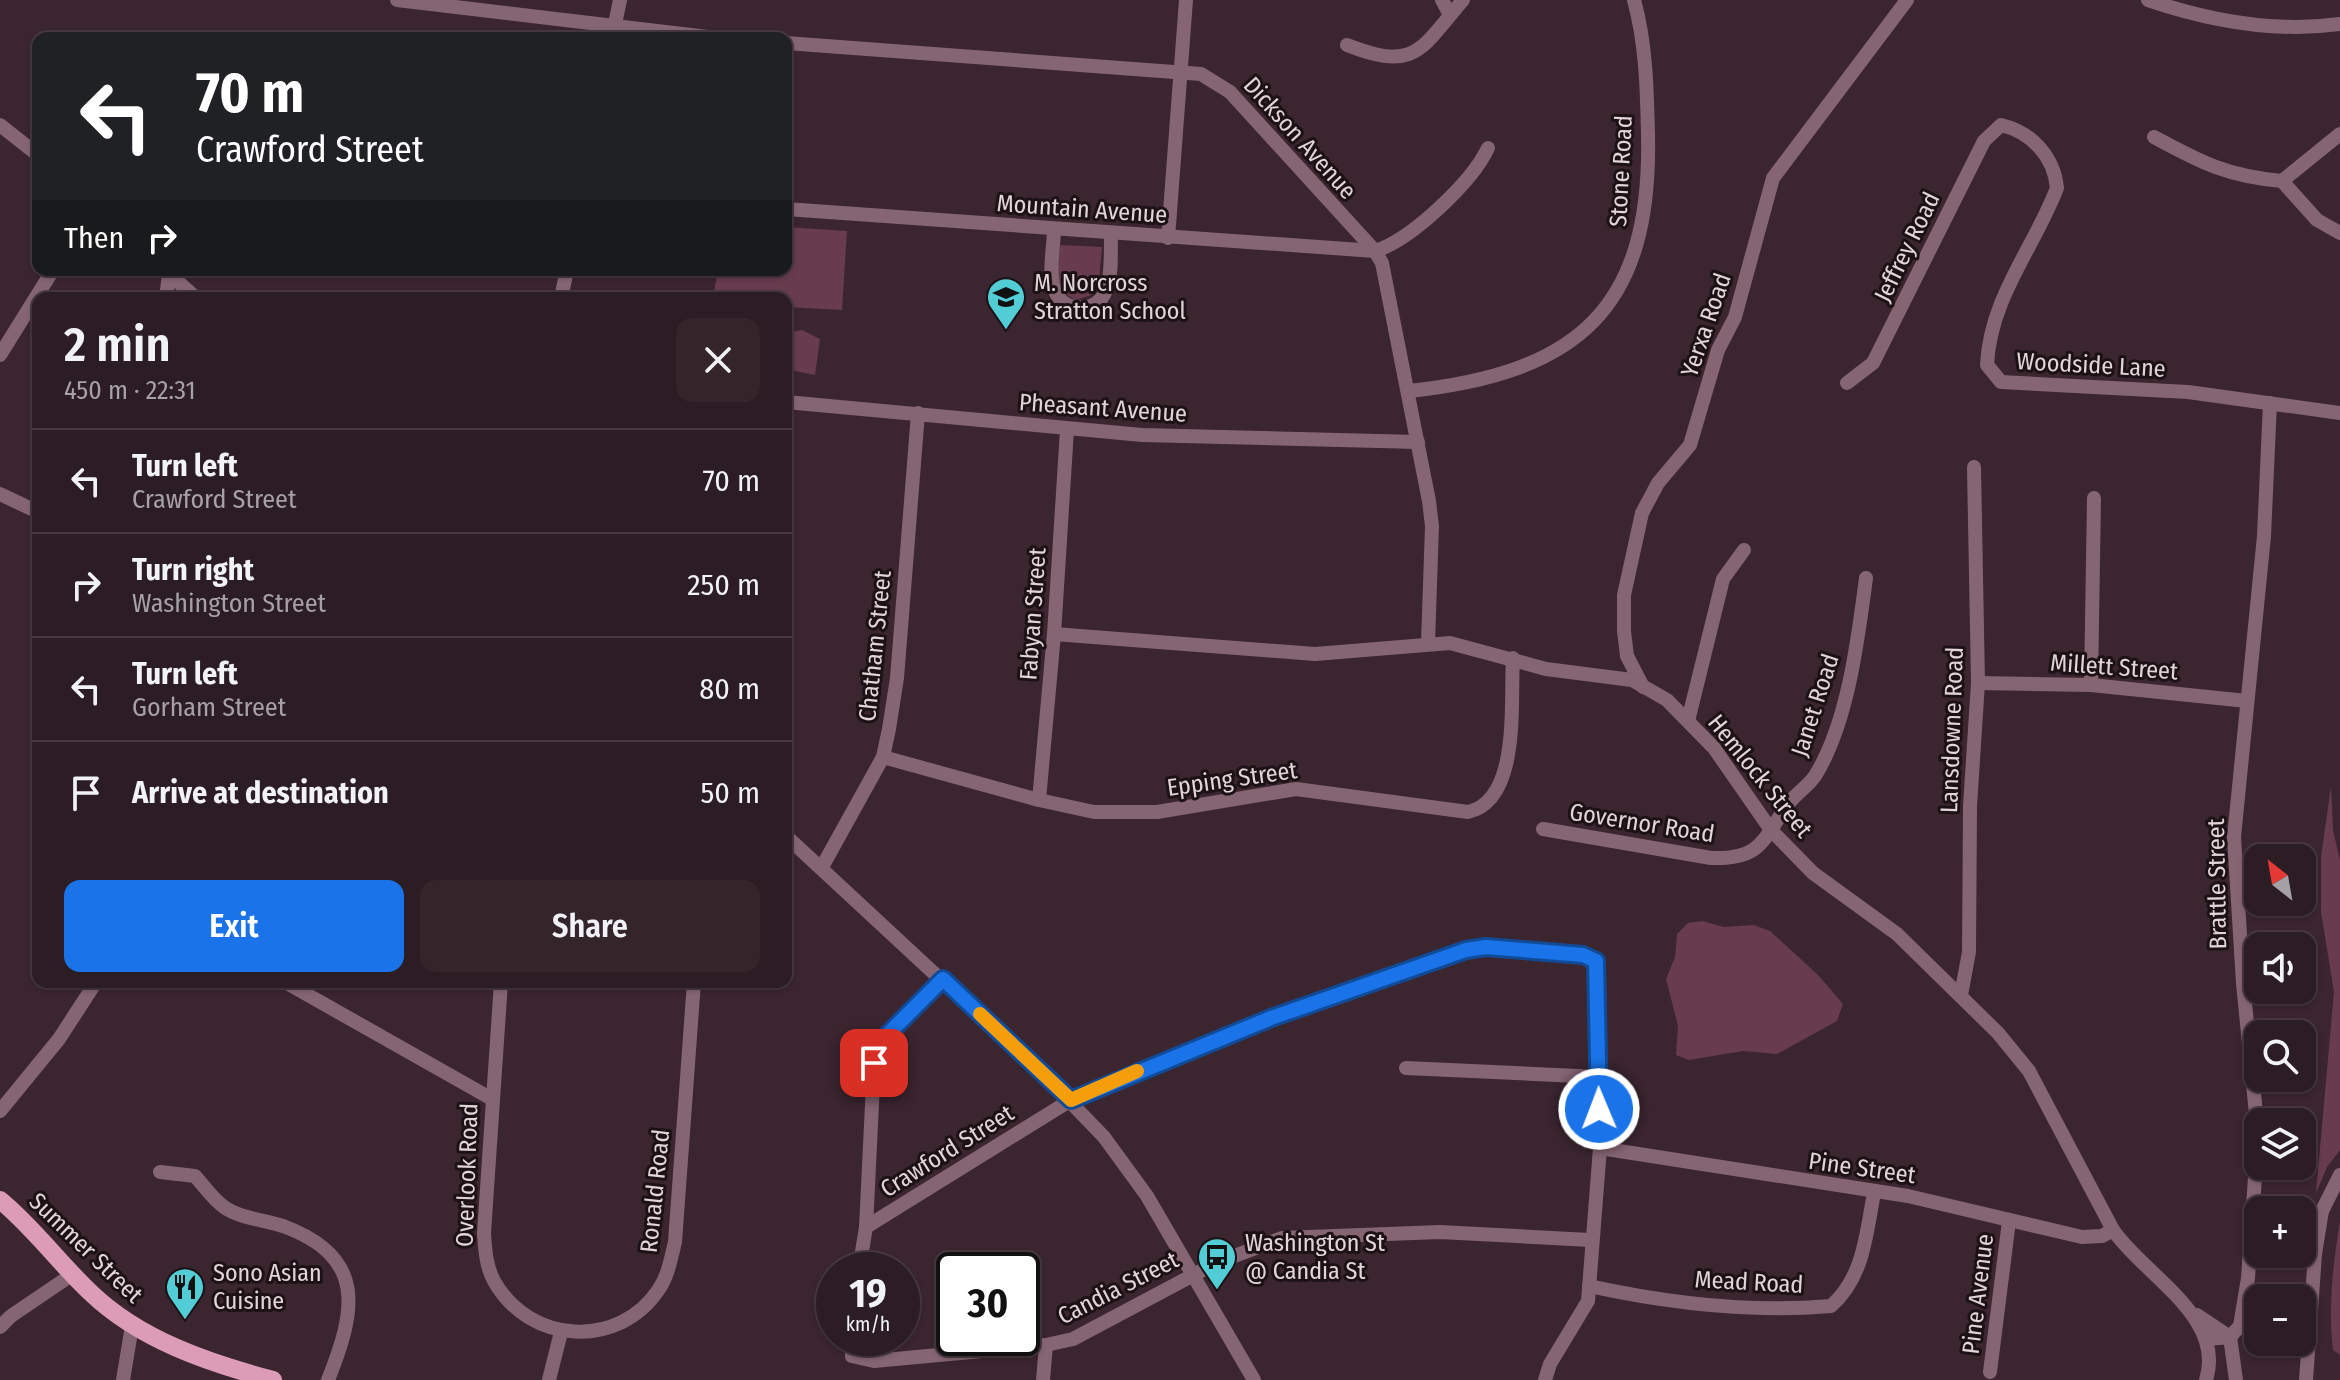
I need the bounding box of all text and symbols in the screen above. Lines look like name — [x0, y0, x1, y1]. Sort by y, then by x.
text: 70 m — [196, 60, 304, 127]
icon: left — [64, 64, 168, 168]
street label: Dickson Avenue — [1238, 71, 1362, 205]
street label: Stone Road — [1604, 114, 1638, 228]
text: Crawford Street — [196, 128, 424, 172]
street label: Jeffrey Road — [1868, 188, 1946, 306]
street label: Mountain Avenue — [996, 189, 1168, 229]
icon: right — [140, 216, 184, 260]
text: Then — [64, 220, 124, 256]
place label: M. Norcross Stratton School — [1034, 269, 1186, 325]
street label: Yerxa Road — [1675, 269, 1737, 381]
school or university icon: M. Norcross Stratton School — [985, 276, 1027, 331]
text: 2 min — [64, 316, 171, 374]
button: close — [676, 318, 760, 402]
street label: Woodside Lane — [2016, 347, 2166, 383]
text: 450 m · 22:31 — [64, 375, 196, 406]
street label: Pheasant Avenue — [1018, 388, 1188, 428]
text: Turn left — [132, 448, 238, 484]
icon: left — [64, 459, 108, 503]
text: 70 m — [702, 463, 760, 499]
text: Crawford Street — [132, 484, 296, 515]
street label: Fabyan Street — [1014, 547, 1052, 681]
text: Turn right — [132, 552, 254, 588]
icon: right — [64, 563, 108, 607]
text: 250 m — [687, 567, 760, 603]
street label: Chatham Street — [853, 569, 897, 723]
text: Washington Street — [132, 588, 326, 619]
street label: Lansdowne Road — [1935, 646, 1969, 814]
street label: Millett Street — [2049, 649, 2179, 685]
street label: Janet Road — [1785, 650, 1845, 760]
text: Turn left — [132, 656, 238, 692]
icon: left — [64, 667, 108, 711]
text: 80 m — [699, 671, 760, 707]
text: Gorham Street — [132, 692, 286, 723]
street label: Hemlock Street — [1702, 709, 1818, 843]
street label: Epping Street — [1165, 756, 1299, 802]
icon: arrive — [64, 771, 108, 815]
text: Arrive at destination — [132, 775, 389, 811]
text: 50 m — [700, 775, 760, 811]
street label: Governor Road — [1568, 798, 1716, 848]
street label: Brattle Street — [2202, 818, 2232, 950]
north arrow — [2244, 844, 2316, 916]
map controls — [2244, 844, 2316, 1356]
button: Exit — [64, 880, 404, 972]
button: Share — [420, 880, 760, 972]
button: sound — [2244, 932, 2316, 1004]
button: search — [2244, 1020, 2316, 1092]
pin — [840, 1029, 908, 1097]
icon: arrive — [852, 1041, 896, 1085]
position arrow — [1557, 1067, 1641, 1151]
street label: Crawford Street — [875, 1099, 1019, 1203]
street label: Overlook Road — [450, 1103, 484, 1247]
button: layers — [2244, 1108, 2316, 1180]
street label: Ronald Road — [635, 1128, 675, 1254]
street label: Pine Street — [1807, 1147, 1917, 1189]
street label: Summer Street — [24, 1187, 148, 1309]
button: + — [2244, 1196, 2316, 1268]
place label: Washington St @ Candia St — [1245, 1229, 1385, 1285]
street label: Pine Avenue — [1957, 1232, 1999, 1356]
bus stop icon: Washington St @ Candia St — [1196, 1236, 1238, 1291]
street label: Candia Street — [1053, 1246, 1183, 1330]
speed limit sign: 30 — [936, 1252, 1040, 1356]
place label: Sono Asian Cuisine — [213, 1259, 322, 1315]
street label: Mead Road — [1694, 1265, 1804, 1299]
restaurant icon: Sono Asian Cuisine — [164, 1266, 206, 1321]
text: 19 — [849, 1270, 887, 1318]
button: − — [2244, 1284, 2316, 1356]
text: km/h — [846, 1312, 890, 1336]

